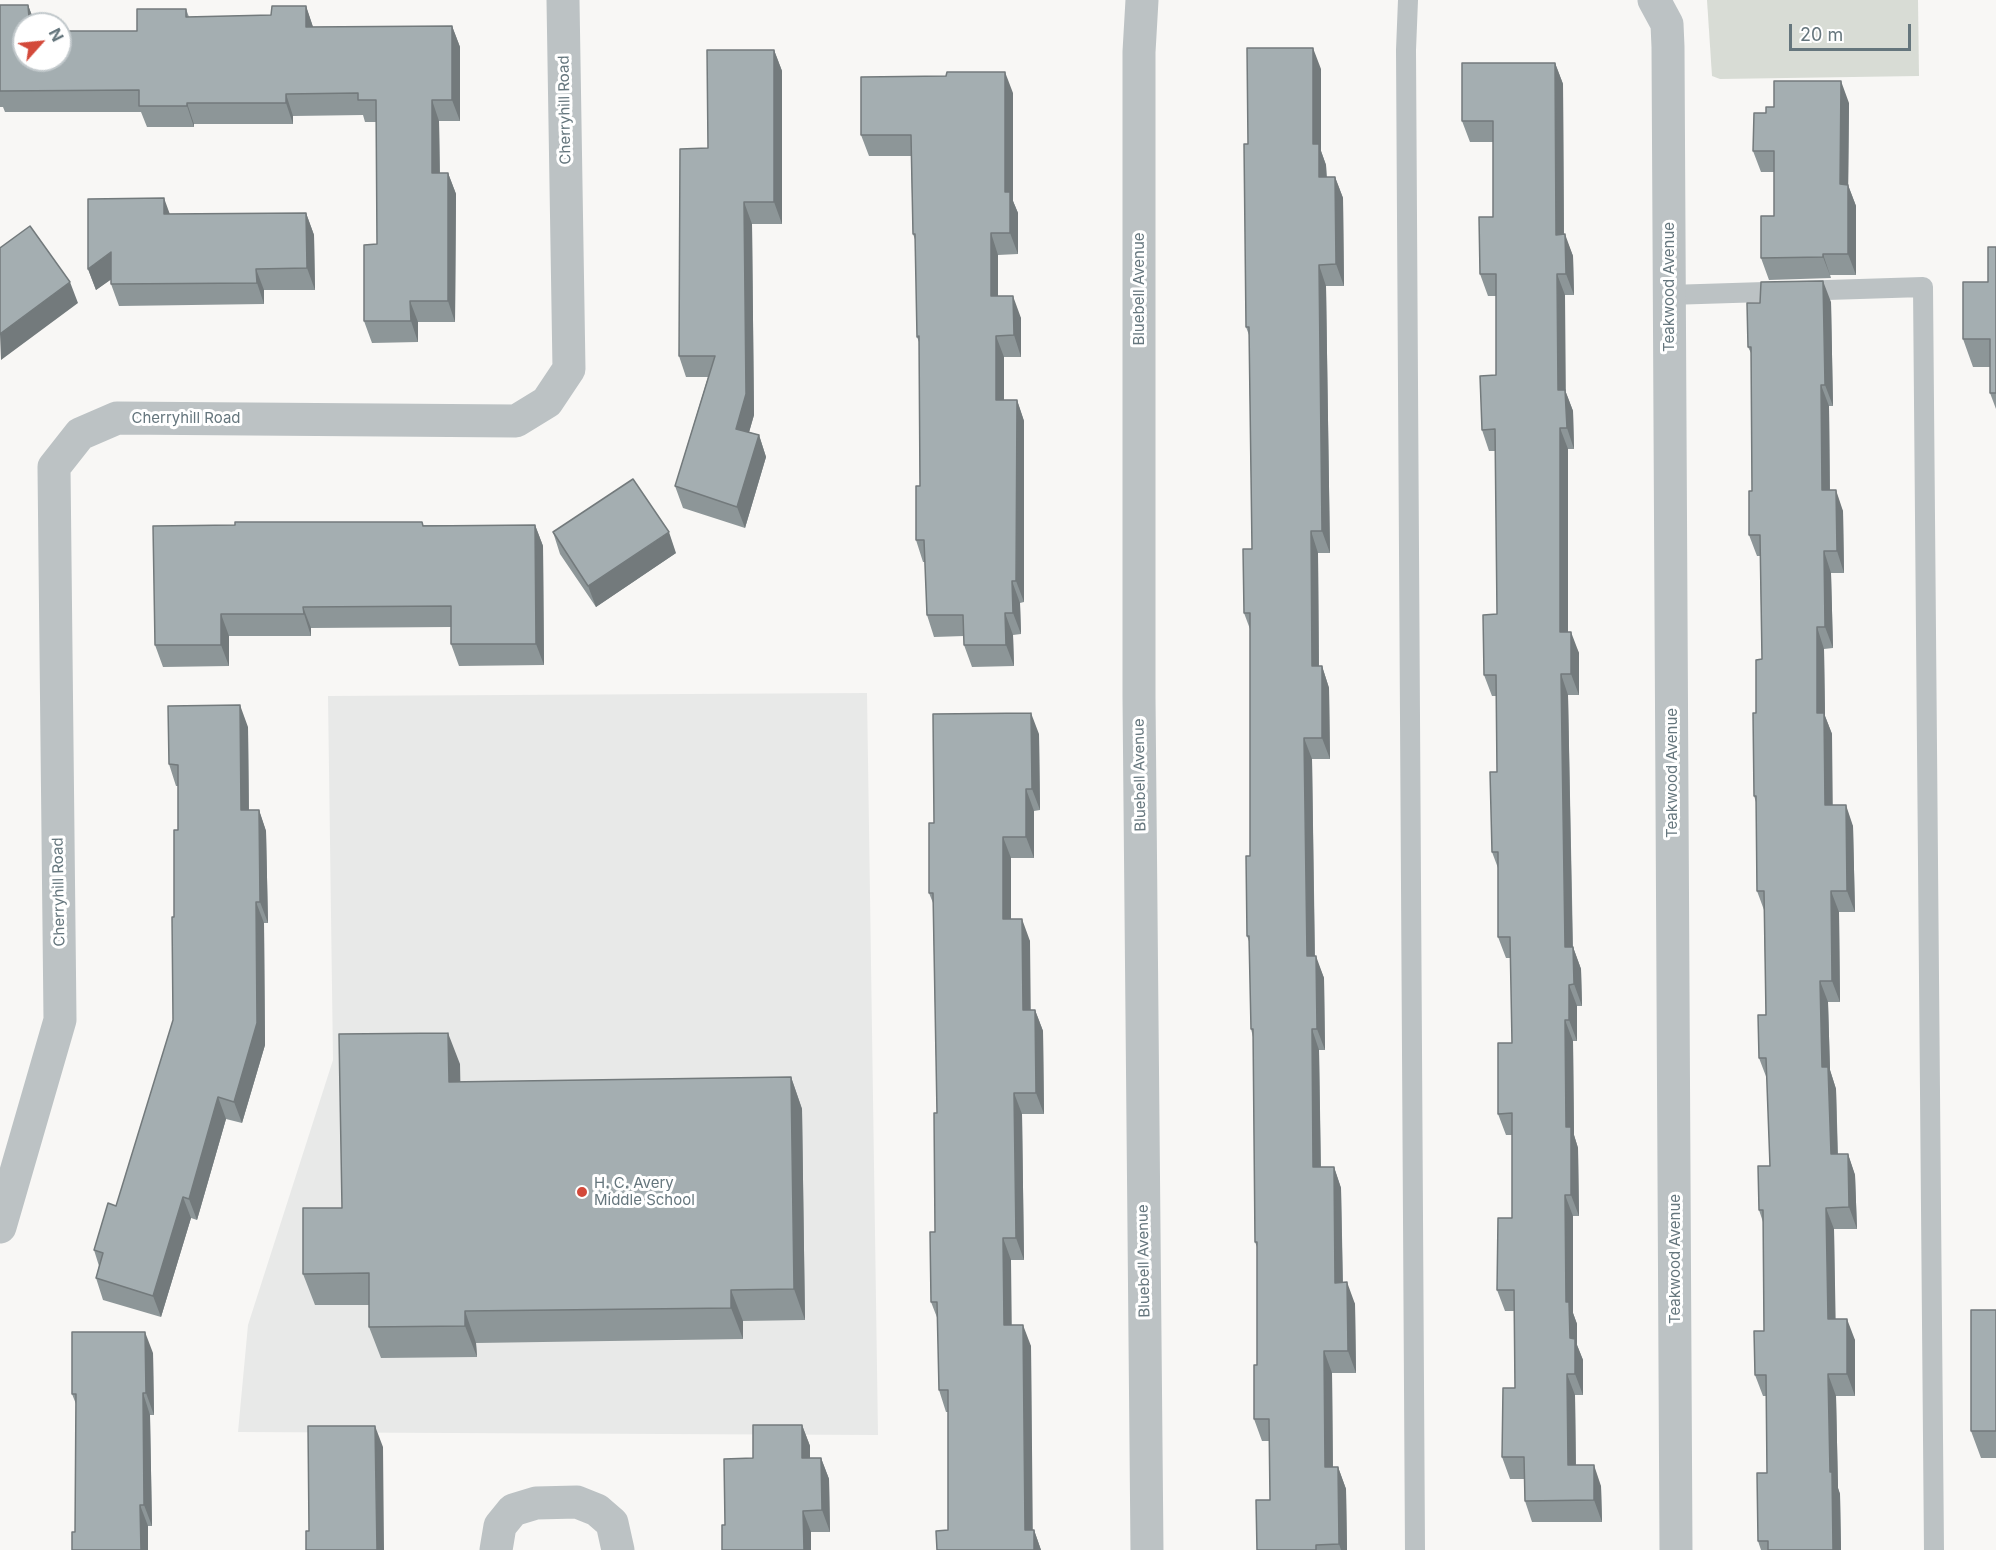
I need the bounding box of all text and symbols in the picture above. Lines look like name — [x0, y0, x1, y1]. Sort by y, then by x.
north arrow — [12, 12, 72, 72]
scale bar — [1792, 12, 1914, 50]
text: 20 m — [1800, 24, 1843, 45]
text: N — [45, 25, 68, 45]
street label: Cherryhill Road — [555, 55, 575, 165]
street label: Teakwood Avenue — [1660, 222, 1678, 352]
street label: Bluebell Avenue — [1130, 232, 1148, 346]
street label: Cherryhill Road — [131, 409, 241, 427]
street label: Teakwood Avenue — [1663, 708, 1681, 838]
street label: Bluebell Avenue — [1130, 718, 1150, 832]
street label: Cherryhill Road — [49, 837, 69, 947]
place label: H. C. Avery Middle School — [594, 1174, 695, 1209]
marker: H. C. Avery Middle School — [575, 1185, 589, 1199]
street label: Teakwood Avenue — [1666, 1194, 1684, 1324]
street label: Bluebell Avenue — [1134, 1204, 1154, 1318]

